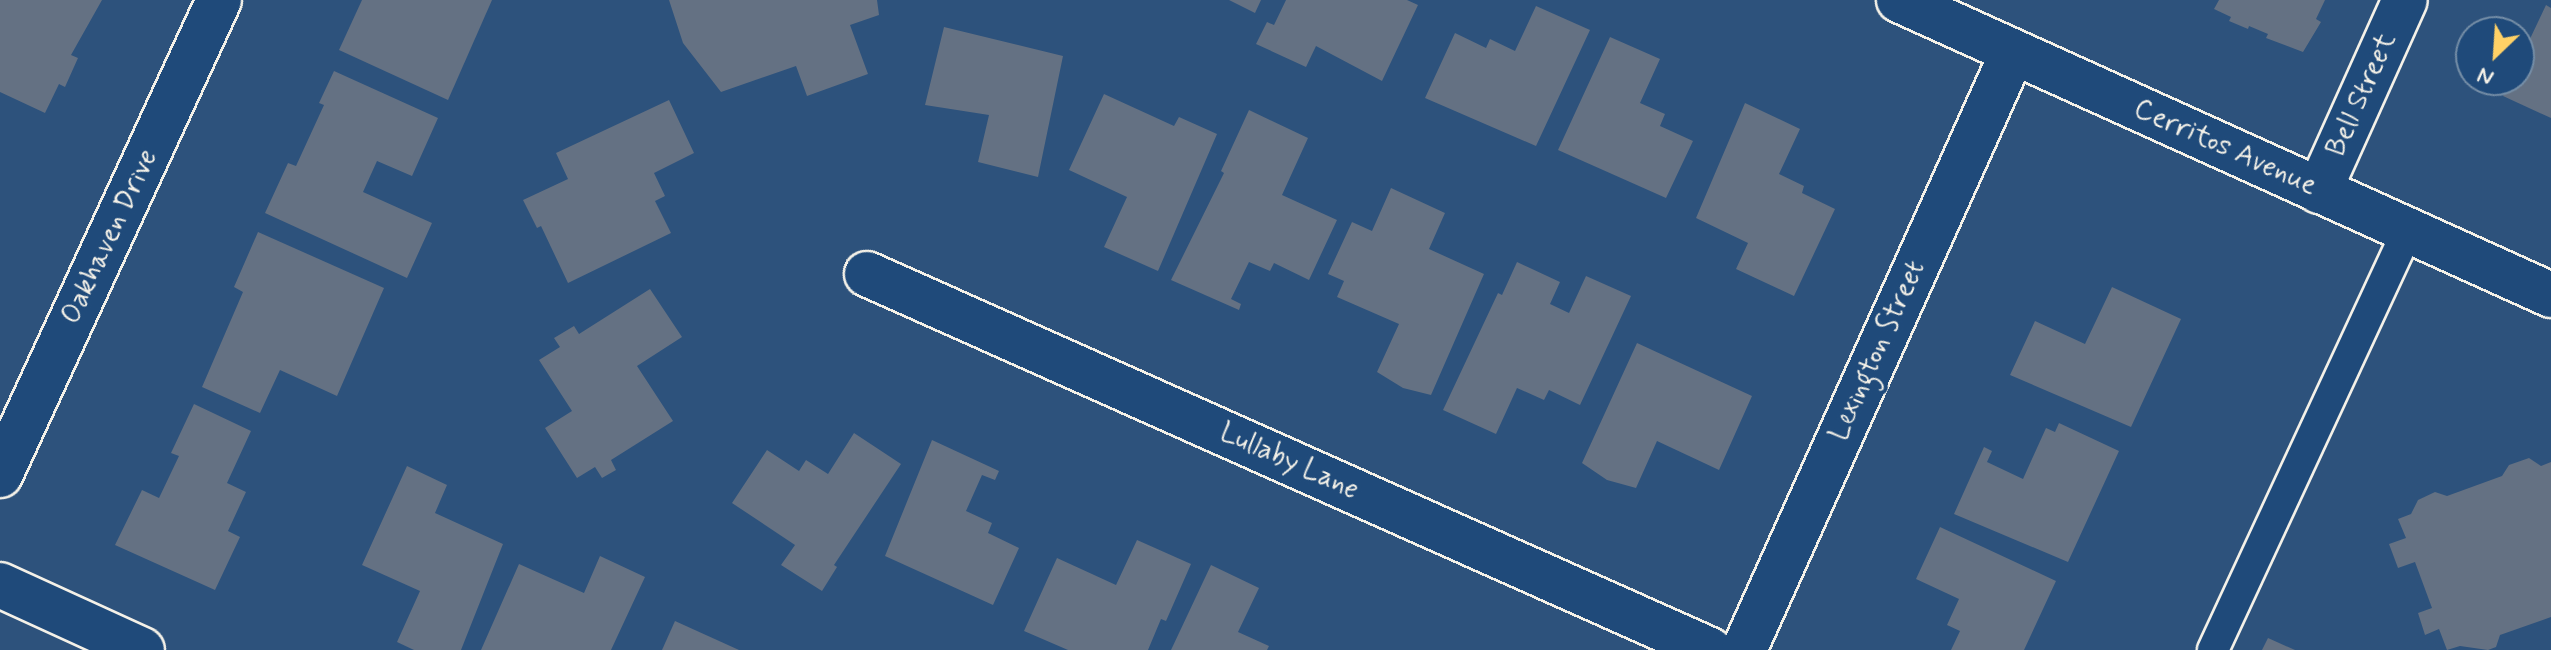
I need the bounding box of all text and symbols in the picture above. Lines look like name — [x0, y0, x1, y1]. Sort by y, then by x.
north arrow — [2455, 16, 2535, 96]
street label: Bell Street — [2320, 28, 2404, 162]
text: N — [2473, 60, 2498, 92]
street label: Cerritos Avenue — [2127, 92, 2323, 204]
street label: Oakhaven Drive — [55, 145, 165, 329]
street label: Lexington Street — [1822, 253, 1934, 449]
street label: Lullaby Lane — [1213, 416, 1365, 508]

